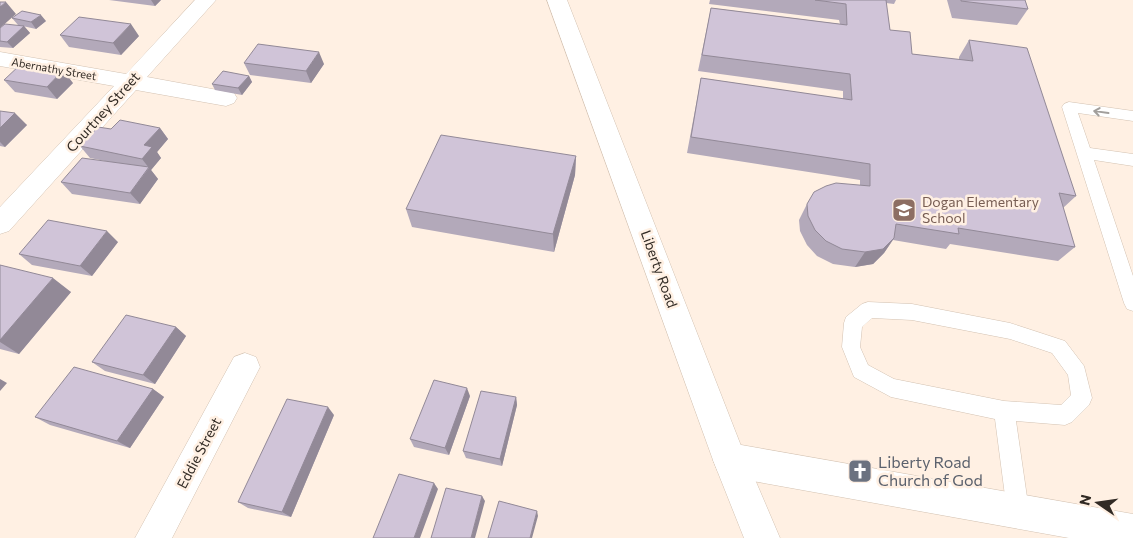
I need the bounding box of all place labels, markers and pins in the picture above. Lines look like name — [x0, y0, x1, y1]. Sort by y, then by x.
place label: Dogan Elementary School — [922, 193, 1039, 226]
school or university icon: Dogan Elementary School — [891, 197, 917, 223]
place label: Liberty Road Church of God — [878, 452, 983, 489]
church icon: Liberty Road Church of God — [847, 458, 873, 484]

